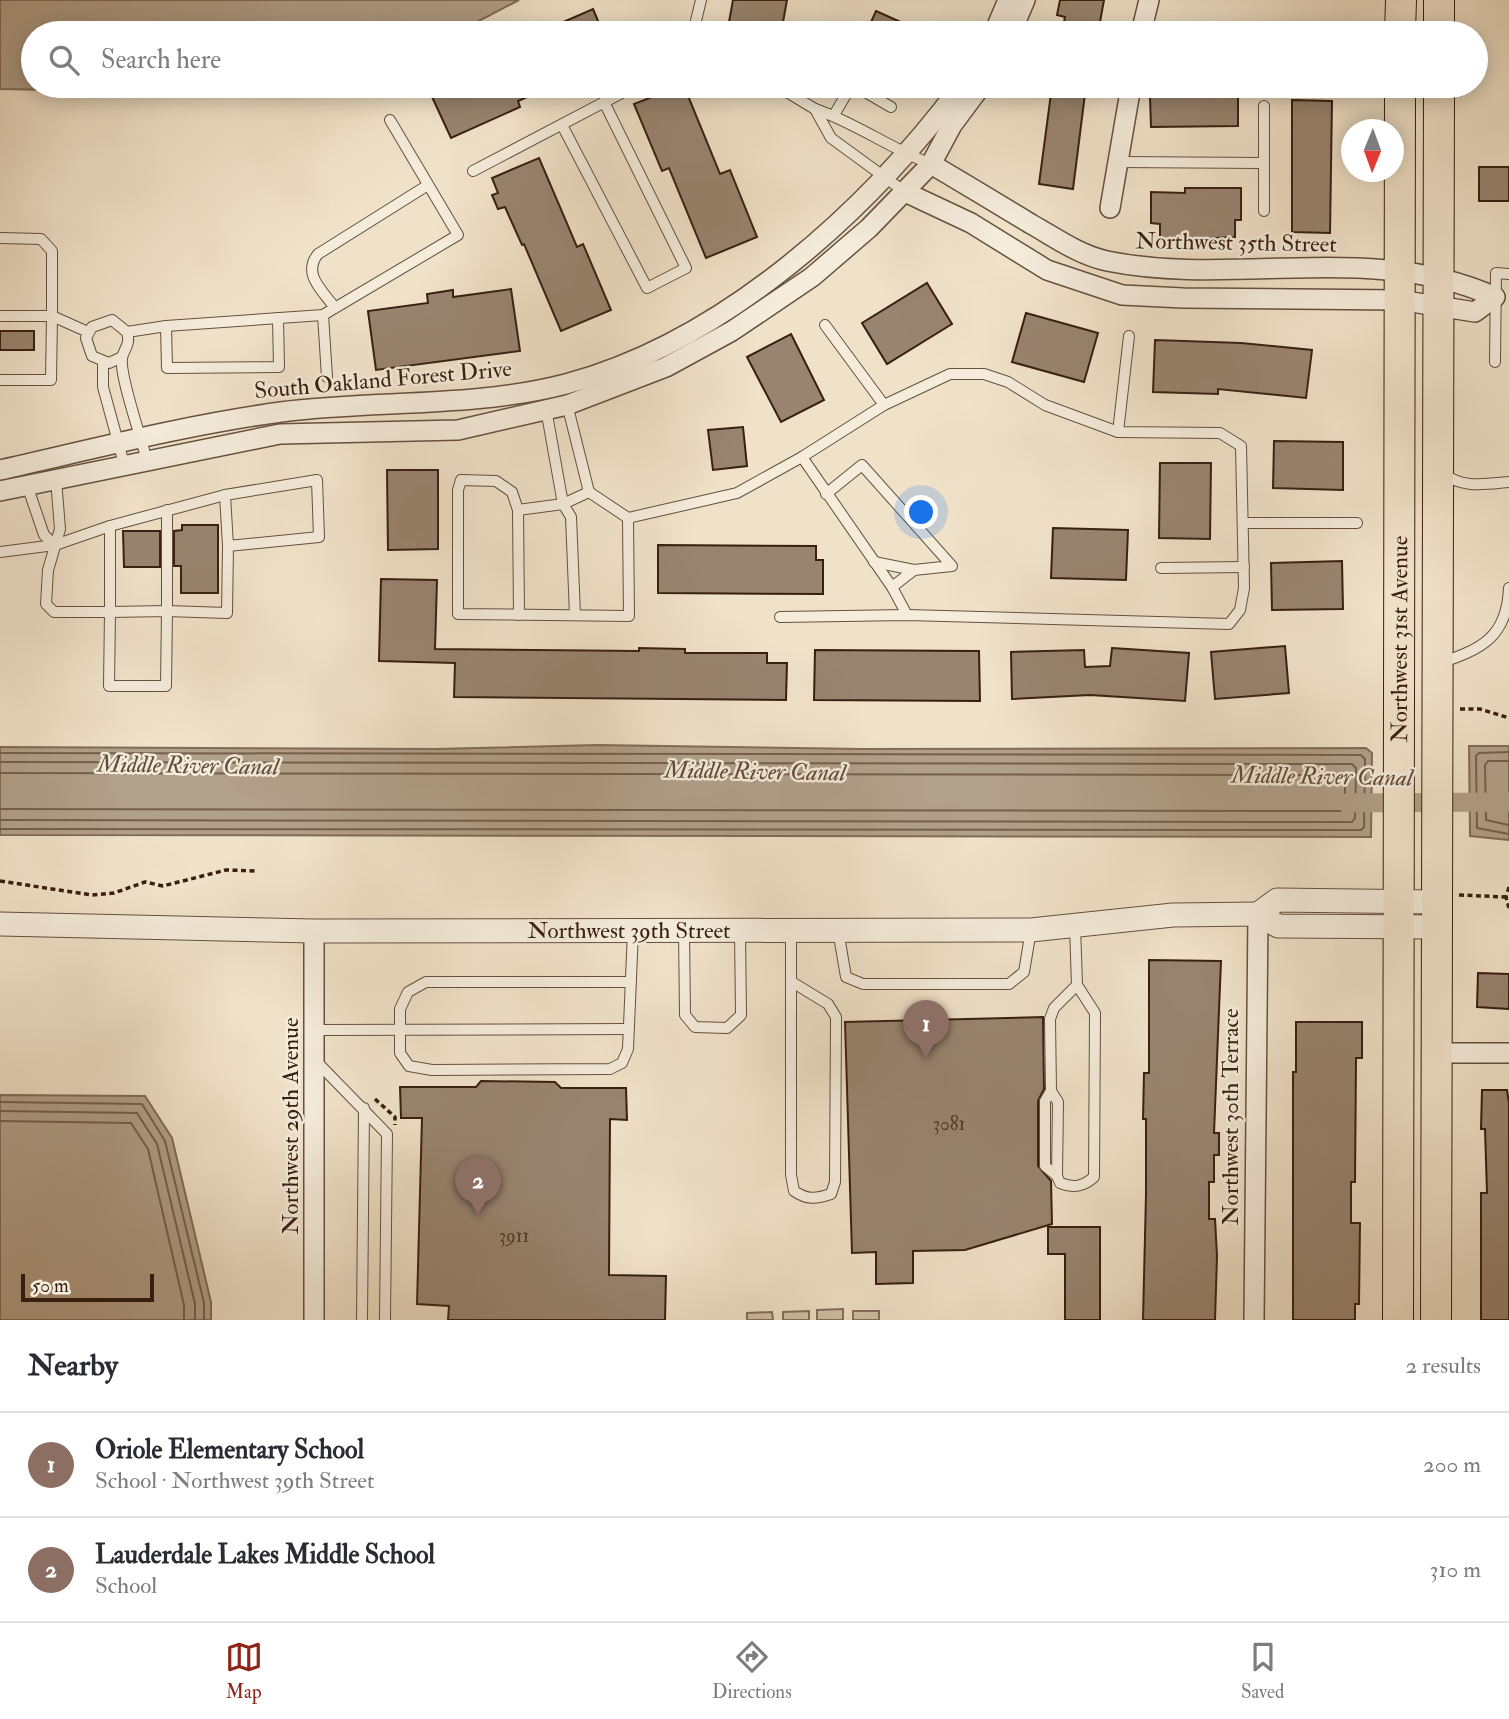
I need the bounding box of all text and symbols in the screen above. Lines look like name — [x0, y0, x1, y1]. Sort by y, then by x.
search box — [21, 21, 1488, 98]
icon: search — [45, 41, 83, 79]
text: Search here — [101, 44, 221, 76]
north arrow — [1341, 119, 1404, 182]
street label: Northwest 35th Street — [1135, 226, 1337, 259]
street label: South Oakland Forest Drive — [253, 354, 513, 405]
your location — [904, 495, 938, 529]
street label: Northwest 31st Avenue — [1385, 535, 1414, 742]
water label: Middle River Canal — [95, 748, 281, 783]
water label: Middle River Canal — [662, 754, 848, 789]
water label: Middle River Canal — [1229, 759, 1415, 794]
street label: Northwest 39th Street — [527, 916, 731, 945]
pin: 1 — [903, 1000, 949, 1058]
street label: Northwest 30th Terrace — [1216, 1008, 1245, 1226]
street label: Northwest 29th Avenue — [276, 1017, 305, 1235]
house number: 3081 — [933, 1112, 965, 1136]
pin: 2 — [455, 1157, 501, 1215]
house number: 3911 — [499, 1224, 529, 1248]
scale bar — [21, 1271, 154, 1303]
text: 50 m — [32, 1274, 69, 1298]
text: Nearby — [28, 1347, 118, 1384]
text: 2 results — [1406, 1351, 1481, 1380]
text: Oriole Elementary School — [95, 1434, 364, 1466]
text: 1 — [47, 1450, 55, 1479]
text: 200 m — [1423, 1450, 1481, 1479]
text: School · Northwest 39th Street — [95, 1466, 374, 1495]
text: Lauderdale Lakes Middle School — [95, 1539, 435, 1571]
text: 2 — [45, 1555, 57, 1584]
text: 310 m — [1430, 1555, 1481, 1584]
text: School — [95, 1571, 157, 1600]
tab: Map — [225, 1638, 263, 1704]
tab: Directions — [712, 1638, 792, 1704]
tab: Saved — [1241, 1638, 1284, 1704]

